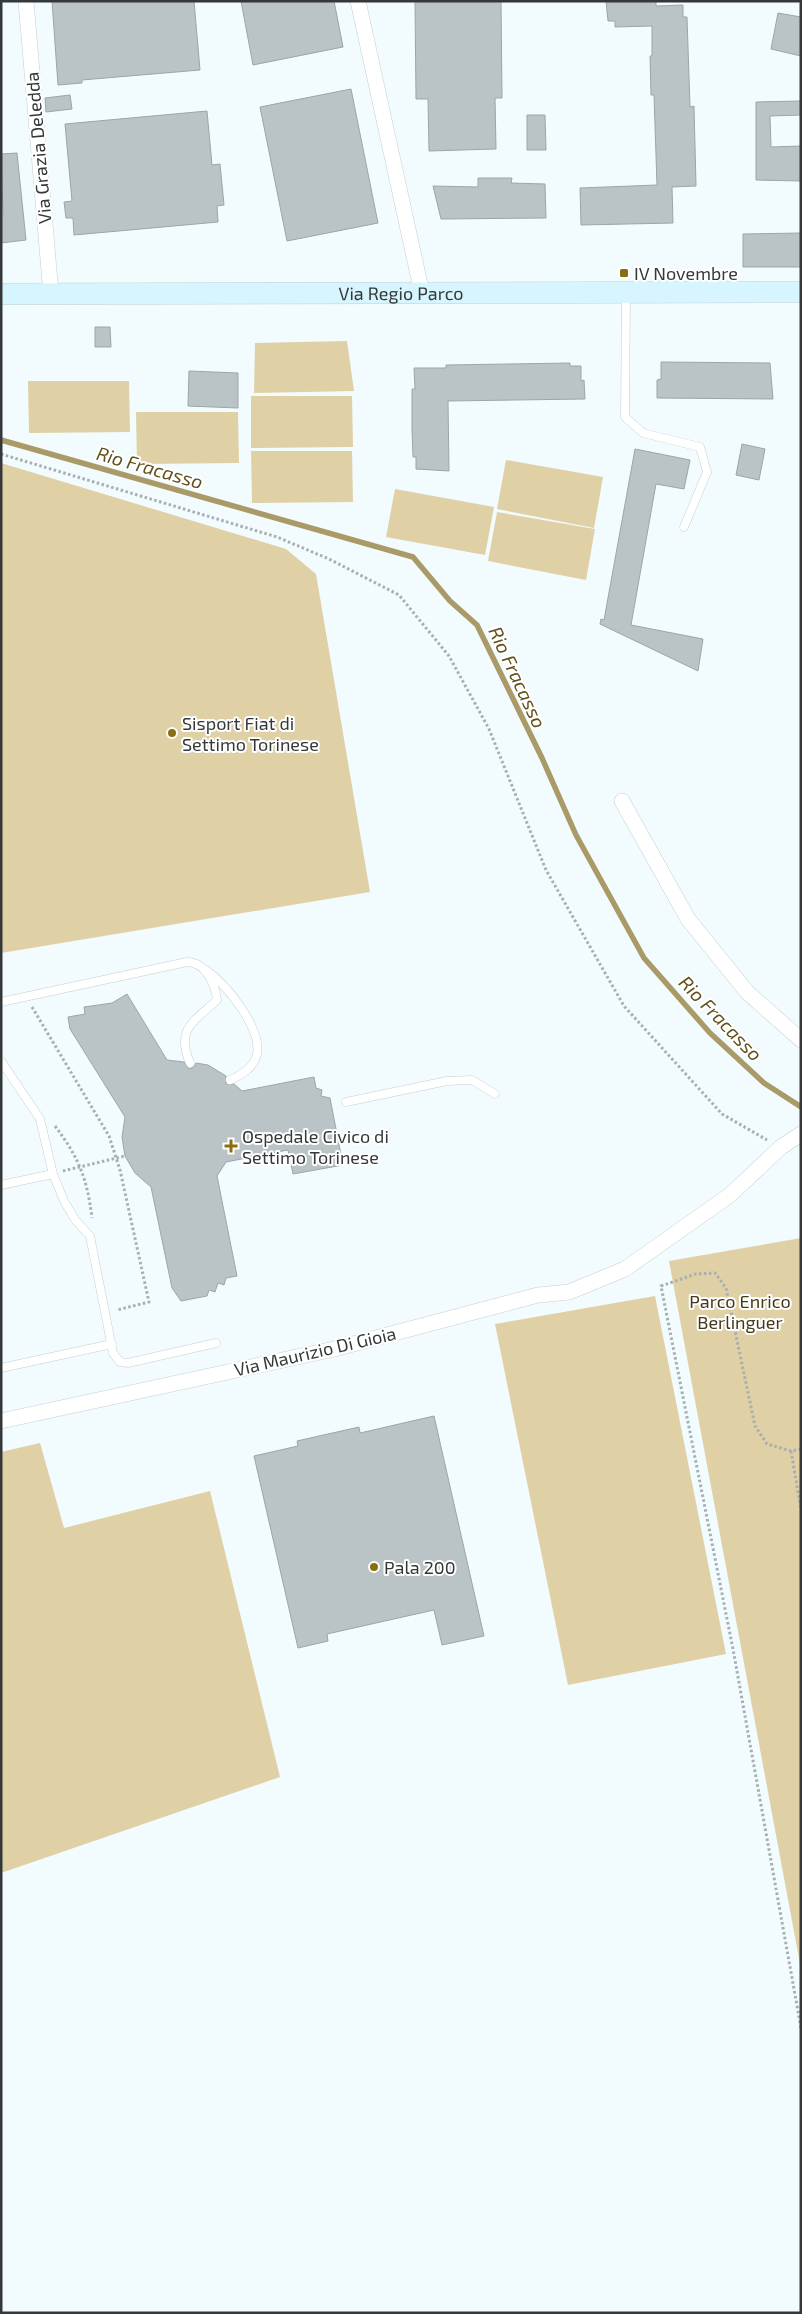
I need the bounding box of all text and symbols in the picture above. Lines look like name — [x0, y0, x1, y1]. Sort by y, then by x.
street label: Via Grazia Deledda — [20, 71, 56, 225]
place label: IV Novembre — [634, 262, 738, 284]
marker: IV Novembre — [618, 267, 630, 279]
street label: Via Regio Parco — [338, 282, 464, 304]
water label: Rio Fracasso — [94, 441, 206, 493]
water label: Rio Fracasso — [484, 623, 552, 731]
place label: Sisport Fiat di Settimo Torinese — [182, 712, 319, 755]
marker: Sisport Fiat di Settimo Torinese — [166, 727, 178, 739]
water label: Rio Fracasso — [675, 971, 767, 1065]
place label: Ospedale Civico di Settimo Torinese — [242, 1125, 389, 1168]
marker: Ospedale Civico di Settimo Torinese — [224, 1139, 238, 1153]
park label: Parco Enrico Berlinguer — [689, 1290, 791, 1333]
street label: Via Maurizio Di Gioia — [232, 1322, 398, 1380]
place label: Pala 200 — [384, 1556, 456, 1578]
marker: Pala 200 — [368, 1561, 380, 1573]

